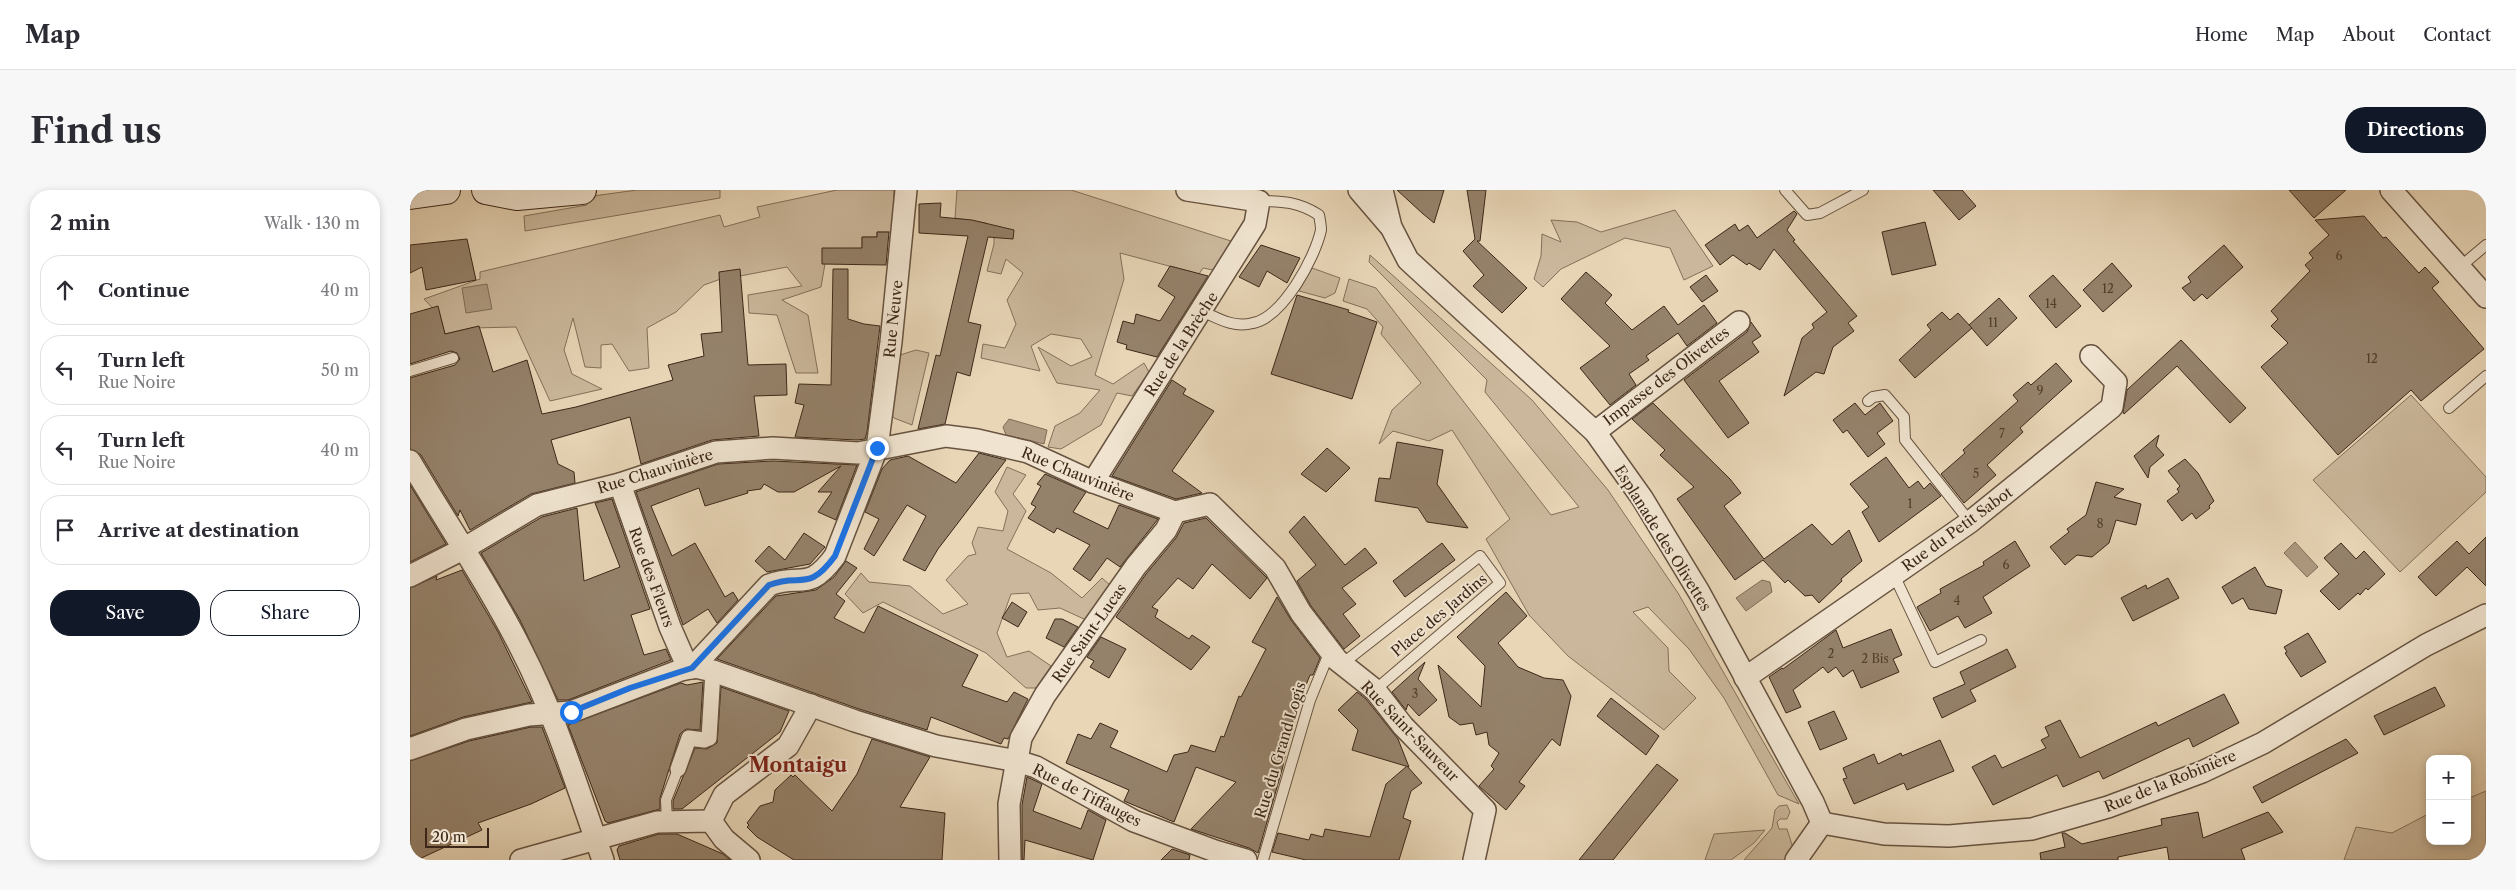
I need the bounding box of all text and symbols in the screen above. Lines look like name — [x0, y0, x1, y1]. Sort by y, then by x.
text: Map — [25, 20, 80, 49]
text: Home — [2195, 24, 2248, 46]
text: Map — [2276, 24, 2314, 46]
text: About — [2342, 24, 2395, 46]
text: Contact — [2423, 24, 2491, 46]
button: Directions — [2345, 107, 2486, 153]
text: Find us — [30, 109, 162, 152]
text: 2 min — [50, 210, 110, 235]
text: Walk · 130 m — [264, 213, 360, 233]
house number: 6 — [2335, 248, 2343, 263]
icon: ahead — [51, 276, 79, 304]
text: Continue — [98, 279, 190, 302]
street label: Rue Neuve — [879, 279, 907, 359]
text: 40 m — [320, 280, 359, 300]
house number: 12 — [2102, 281, 2114, 296]
street label: Rue de la Brèche — [1140, 288, 1222, 400]
house number: 14 — [2045, 296, 2057, 311]
house number: 11 — [1988, 315, 1998, 330]
street label: Impasse des Olivettes — [1599, 322, 1733, 430]
text: Turn left — [98, 349, 185, 372]
house number: 12 — [2366, 351, 2378, 366]
icon: left — [51, 356, 79, 384]
text: 50 m — [321, 360, 359, 380]
text: Rue Noire — [98, 372, 176, 392]
house number: 9 — [2036, 383, 2044, 398]
house number: 7 — [1999, 426, 2005, 441]
text: Turn left — [98, 429, 185, 452]
icon: left — [51, 436, 79, 464]
route end — [866, 437, 889, 460]
text: 40 m — [320, 440, 359, 460]
street label: Rue Chauvinière — [1019, 443, 1137, 505]
street label: Rue Chauvinière — [595, 444, 715, 498]
text: Rue Noire — [98, 452, 176, 472]
street label: Esplanade des Olivettes — [1610, 462, 1716, 614]
house number: 5 — [1973, 466, 1979, 481]
street label: Rue du Petit Sabot — [1898, 482, 2017, 576]
house number: 1 — [1907, 496, 1913, 511]
icon: arrive — [51, 516, 79, 544]
house number: 8 — [2096, 516, 2104, 531]
text: Arrive at destination — [98, 519, 299, 542]
street label: Rue des Fleurs — [625, 524, 679, 630]
house number: 6 — [2002, 557, 2010, 572]
street label: Place des Jardins — [1387, 569, 1491, 661]
street label: Rue Saint-Lucas — [1048, 580, 1130, 686]
button: Save — [50, 590, 200, 636]
button: Share — [210, 590, 360, 636]
house number: 4 — [1954, 593, 1961, 608]
house number: 2 — [1828, 646, 1835, 661]
house number: 2 Bis — [1861, 651, 1889, 666]
street label: Rue Saint-Sauveur — [1357, 677, 1464, 786]
street label: Rue du Grand Logis — [1250, 679, 1310, 821]
house number: 3 — [1412, 686, 1418, 701]
route start — [560, 701, 583, 724]
street label: Rue de la Robinière — [2101, 746, 2239, 816]
district label: Montaigu — [749, 753, 847, 777]
map controls — [2426, 755, 2471, 845]
button: + — [2426, 755, 2471, 800]
street label: Rue de Tiffauges — [1029, 759, 1145, 831]
button: − — [2426, 800, 2471, 845]
scale bar — [425, 825, 489, 848]
text: 20 m — [432, 828, 466, 846]

